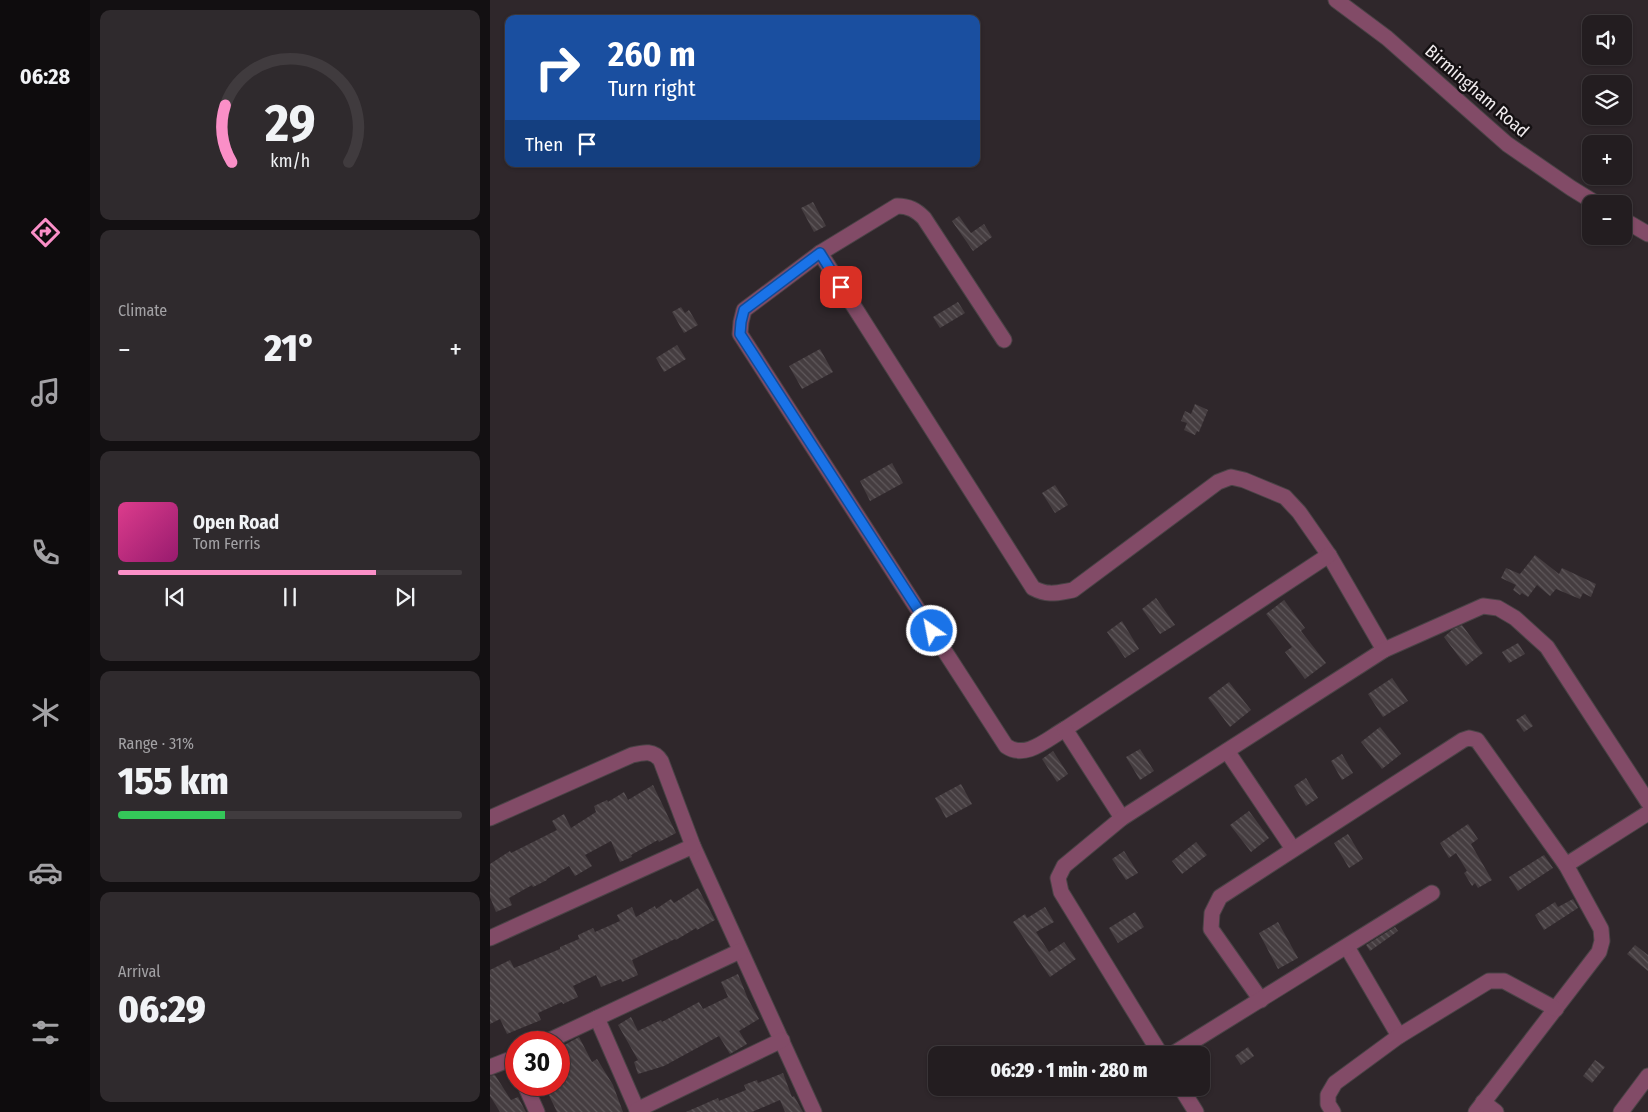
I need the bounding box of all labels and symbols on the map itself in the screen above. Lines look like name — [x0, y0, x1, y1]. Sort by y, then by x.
street label: Birmingham Road — [1420, 40, 1534, 142]
pin — [820, 266, 862, 308]
position arrow — [905, 604, 957, 656]
speed limit sign: 30 — [505, 1031, 570, 1096]

